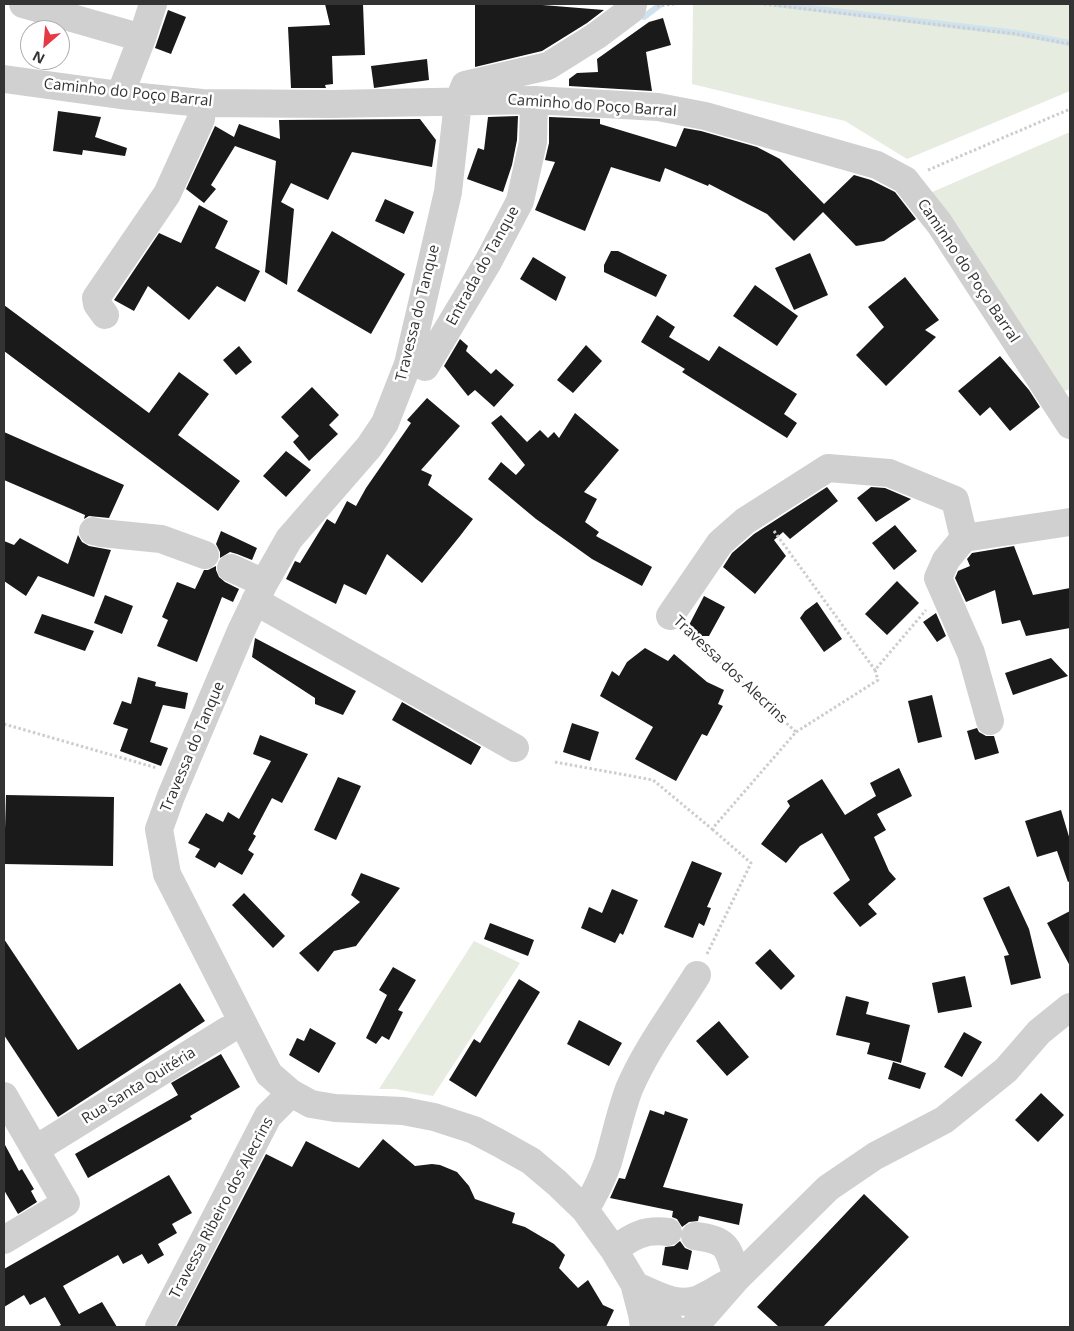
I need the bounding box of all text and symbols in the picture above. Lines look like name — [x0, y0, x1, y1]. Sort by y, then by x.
north arrow — [20, 20, 70, 70]
text: N — [29, 47, 48, 69]
street label: Caminho do Poço Barral — [43, 75, 213, 111]
street label: Caminho do Poço Barral — [507, 91, 677, 121]
street label: Caminho do Poço Barral — [913, 196, 1023, 346]
street label: Entrada do Tanque — [443, 203, 523, 329]
street label: Travessa do Tanque — [392, 243, 444, 383]
street label: Travessa dos Alecrins — [669, 612, 791, 728]
street label: Travessa do Tanque — [157, 679, 229, 815]
street label: Rua Santa Quitéria — [79, 1044, 199, 1128]
street label: Travessa Ribeiro dos Alecrins — [166, 1114, 278, 1302]

